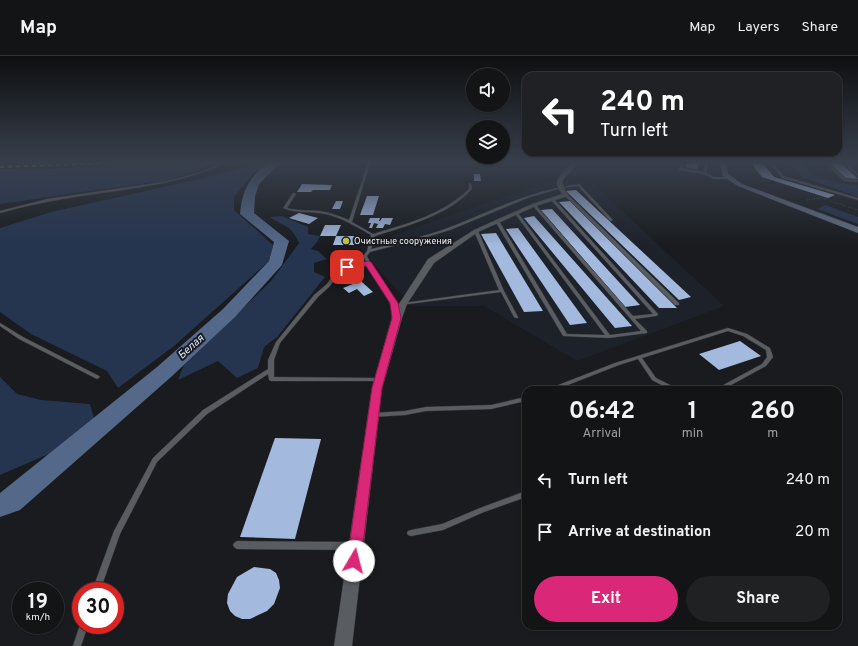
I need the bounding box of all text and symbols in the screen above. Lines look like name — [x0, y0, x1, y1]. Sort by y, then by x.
text: Map — [20, 16, 57, 40]
text: Map — [689, 19, 715, 36]
text: Layers — [737, 19, 779, 36]
text: Share — [801, 19, 838, 36]
map controls — [466, 68, 510, 164]
button: sound — [466, 68, 510, 112]
text: 240 m — [600, 85, 685, 121]
icon: left — [534, 88, 586, 140]
button: layers — [466, 120, 510, 164]
text: Turn left — [600, 120, 668, 143]
marker: Очистные сооружения — [341, 236, 351, 246]
place label: Очистные сооружения — [354, 236, 452, 247]
pin — [330, 250, 364, 284]
icon: arrive — [336, 256, 358, 278]
water label: Белая — [175, 331, 207, 362]
text: 06:42 — [569, 397, 635, 427]
text: 1 — [688, 397, 697, 427]
text: 260 — [750, 397, 795, 427]
text: Arrival — [583, 426, 621, 442]
text: min — [682, 426, 703, 442]
text: m — [767, 426, 778, 442]
icon: left — [534, 469, 556, 491]
text: Turn left — [568, 471, 628, 490]
text: 240 m — [786, 471, 830, 490]
icon: arrive — [534, 521, 556, 543]
text: Arrive at destination — [568, 523, 711, 542]
text: 20 m — [795, 523, 830, 542]
position arrow — [333, 540, 375, 582]
button: Exit — [534, 576, 678, 622]
button: Share — [686, 576, 830, 622]
speed limit sign: 30 — [72, 582, 124, 634]
text: 19 — [28, 590, 48, 616]
text: km/h — [26, 611, 50, 624]

